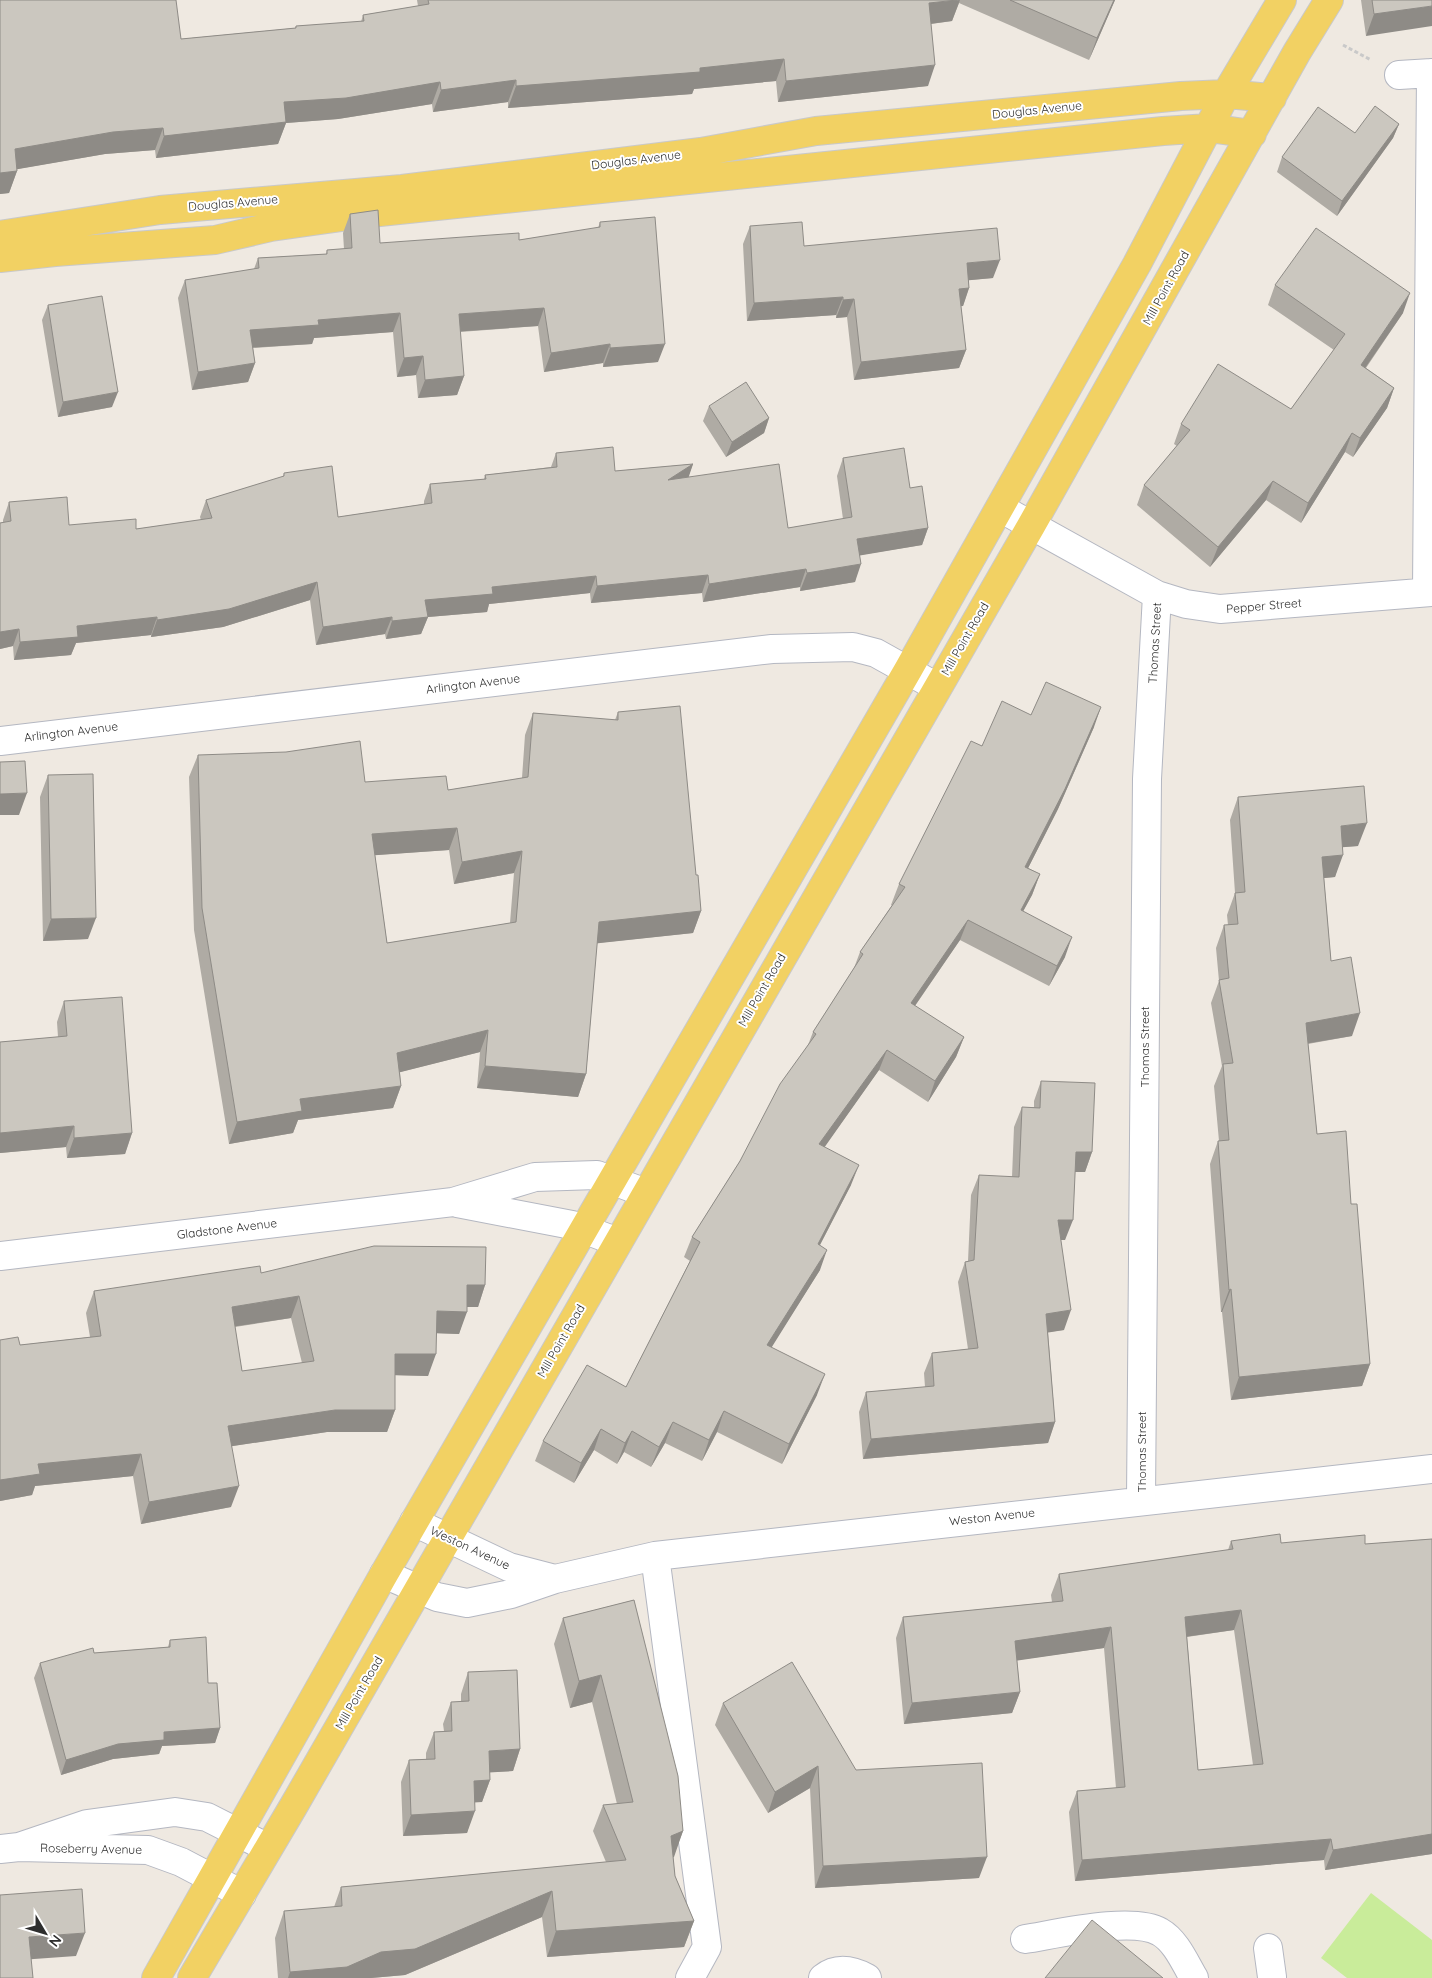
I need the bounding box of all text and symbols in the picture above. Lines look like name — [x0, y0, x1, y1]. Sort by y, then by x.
street label: Douglas Avenue — [991, 97, 1083, 122]
street label: Douglas Avenue — [590, 147, 682, 172]
street label: Douglas Avenue — [187, 191, 279, 214]
street label: Mill Point Road — [1139, 248, 1192, 327]
street label: Pepper Street — [1226, 595, 1302, 616]
street label: Mill Point Road — [938, 599, 992, 678]
street label: Thomas Street — [1145, 602, 1164, 684]
street label: Arlington Avenue — [425, 670, 521, 697]
street label: Arlington Avenue — [23, 718, 119, 745]
street label: Mill Point Road — [735, 950, 789, 1029]
street label: Thomas Street — [1137, 1006, 1152, 1088]
street label: Gladstone Avenue — [176, 1215, 278, 1242]
street label: Mill Point Road — [534, 1301, 588, 1380]
street label: Thomas Street — [1134, 1411, 1149, 1493]
street label: Weston Avenue — [948, 1505, 1036, 1528]
street label: Weston Avenue — [428, 1523, 513, 1573]
street label: Mill Point Road — [332, 1653, 386, 1732]
street label: Roseberry Avenue — [40, 1840, 142, 1857]
north arrow — [20, 1908, 70, 1958]
text: N — [45, 1931, 66, 1951]

